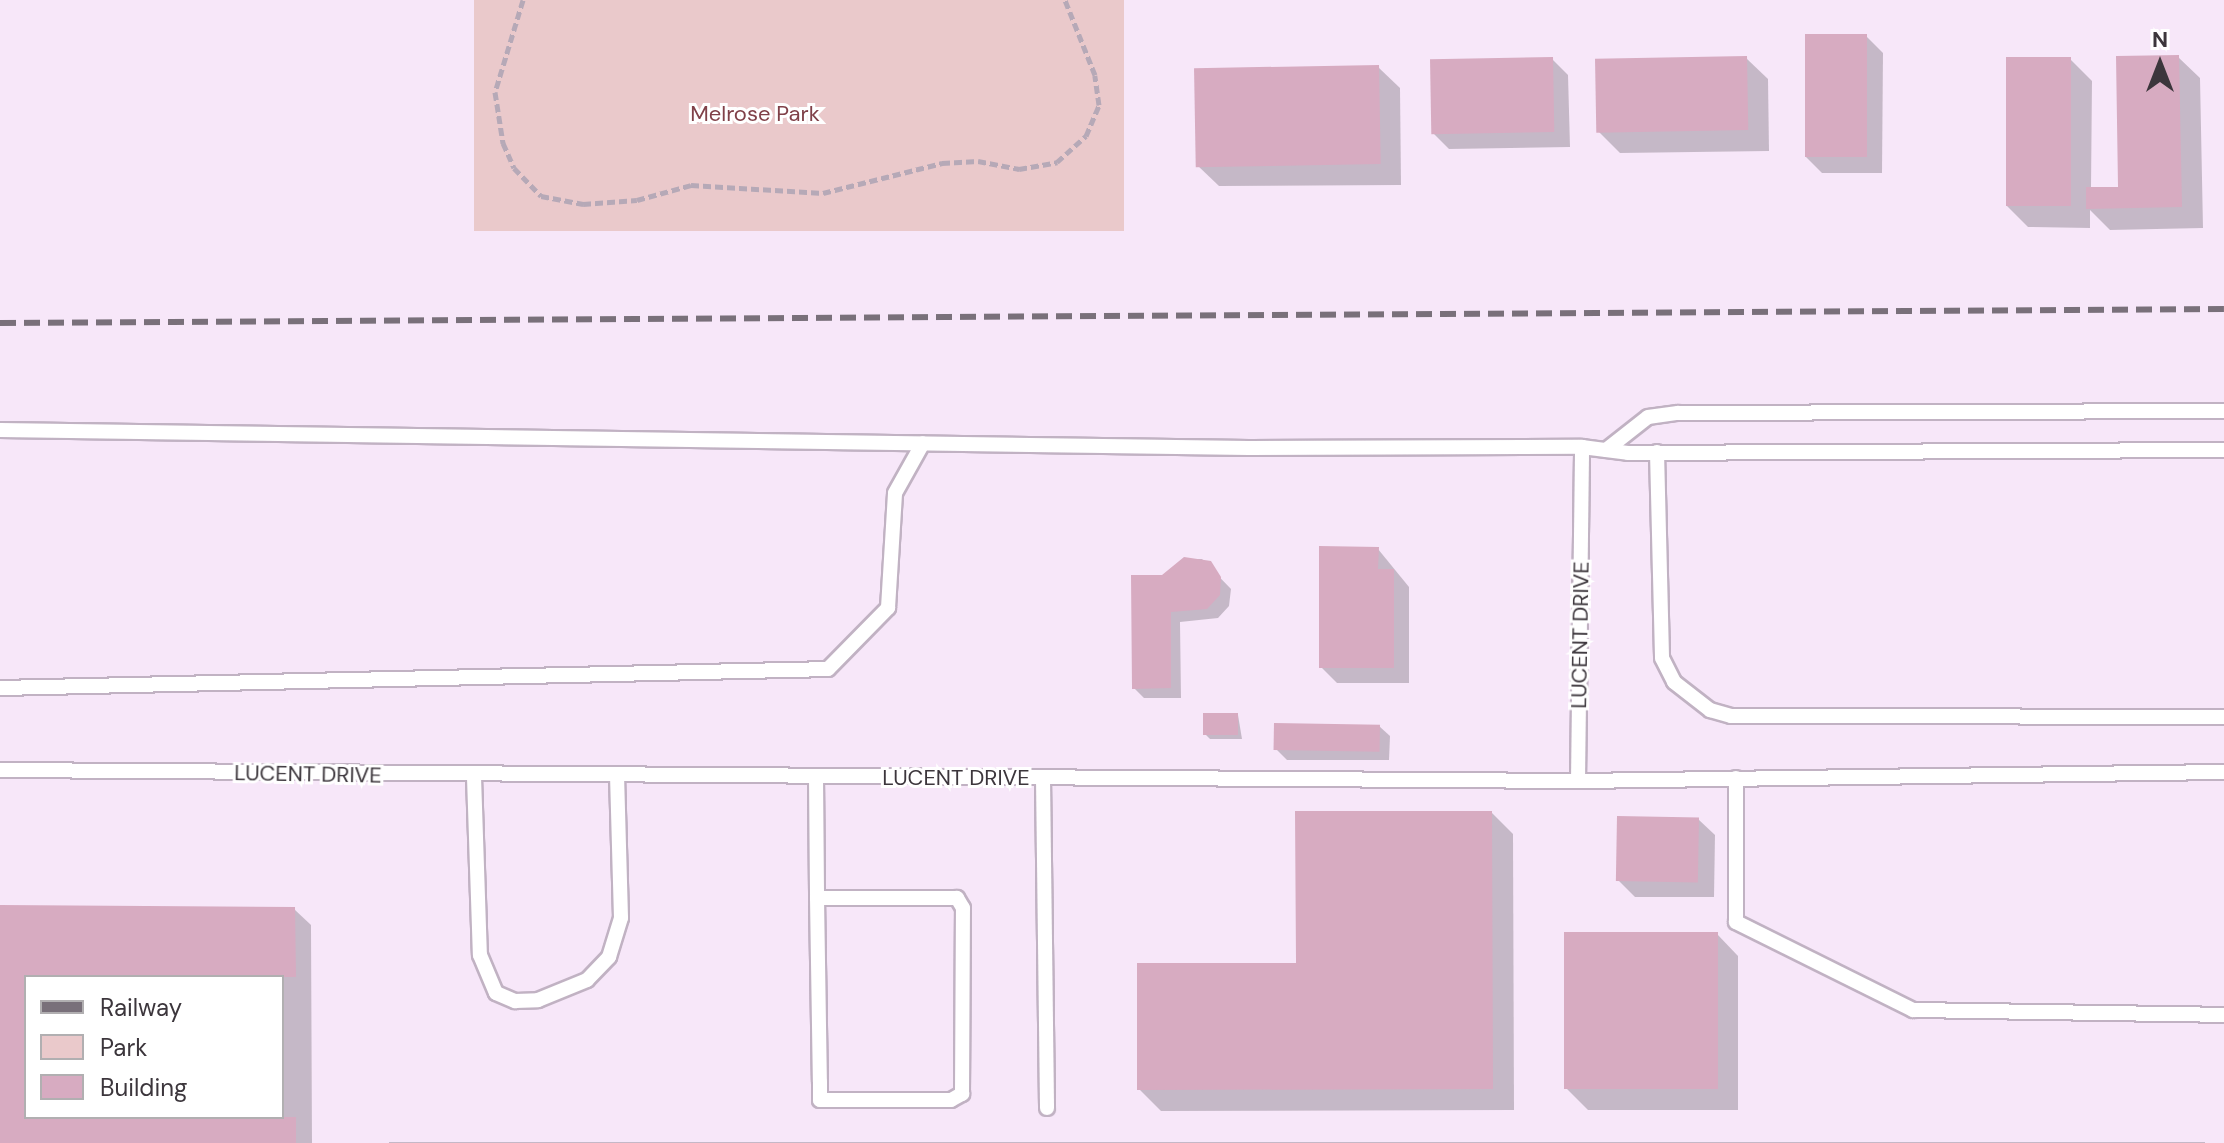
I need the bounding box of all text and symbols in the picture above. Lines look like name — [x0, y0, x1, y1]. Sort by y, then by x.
north arrow — [2120, 24, 2200, 104]
text: N — [2152, 25, 2168, 54]
park label: Melrose Park — [690, 101, 820, 127]
street label: LUCENT DRIVE — [1566, 561, 1594, 709]
street label: LUCENT DRIVE — [234, 760, 382, 788]
street label: LUCENT DRIVE — [882, 765, 1030, 791]
legend — [24, 975, 284, 1119]
text: Railway — [100, 992, 182, 1023]
text: Park — [100, 1032, 147, 1063]
text: Building — [100, 1072, 187, 1103]

